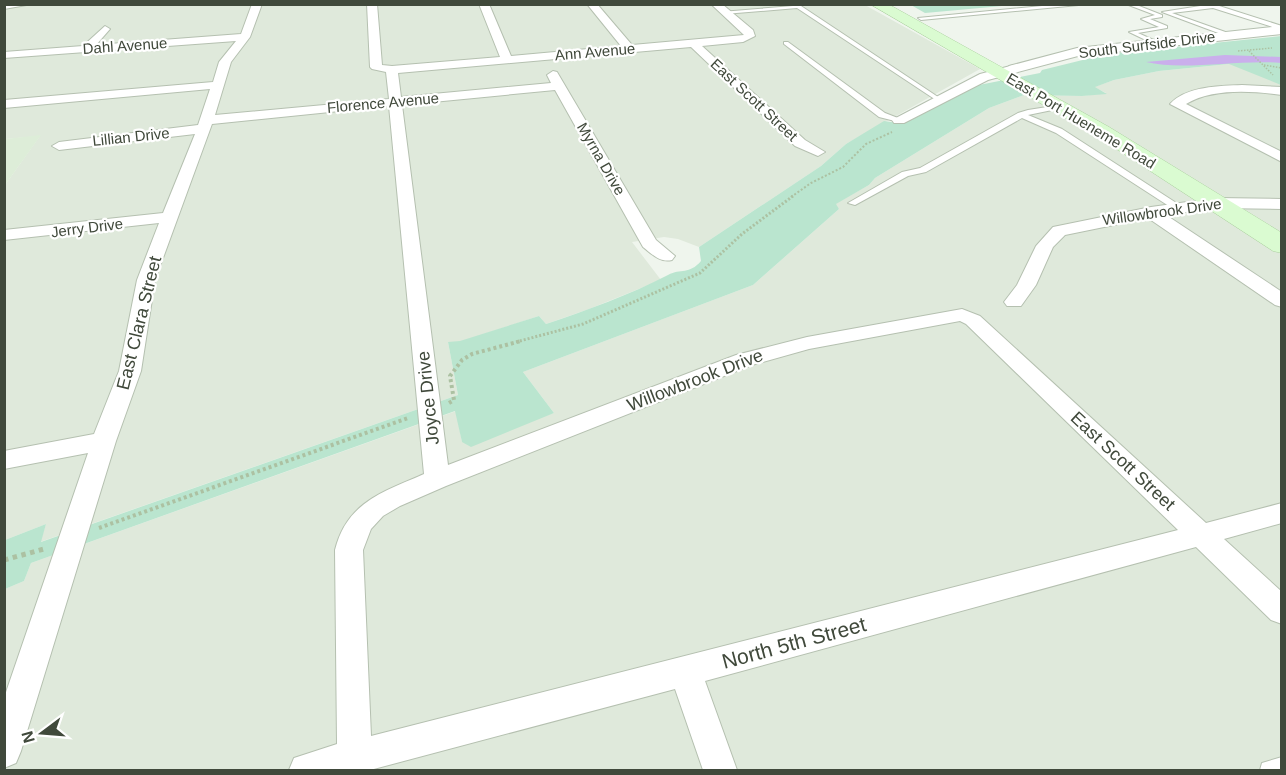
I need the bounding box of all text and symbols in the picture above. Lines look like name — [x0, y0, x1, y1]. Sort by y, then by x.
street label: South Surfside Drive — [1078, 28, 1216, 61]
street label: Dahl Avenue — [82, 34, 168, 57]
street label: Ann Avenue — [554, 40, 636, 63]
street label: East Scott Street — [707, 55, 802, 145]
street label: East Port Hueneme Road — [1004, 69, 1159, 172]
street label: Florence Avenue — [326, 89, 440, 116]
street label: Myrna Drive — [574, 119, 629, 198]
street label: Lillian Drive — [92, 124, 170, 149]
street label: Willowbrook Drive — [1101, 195, 1223, 228]
street label: Jerry Drive — [50, 215, 124, 240]
street label: East Clara Street — [113, 254, 165, 392]
street label: Willowbrook Drive — [624, 345, 766, 415]
street label: Joyce Drive — [413, 350, 443, 446]
street label: East Scott Street — [1067, 408, 1179, 514]
street label: North 5th Street — [719, 612, 869, 673]
north arrow — [12, 703, 72, 763]
text: N — [18, 729, 38, 745]

